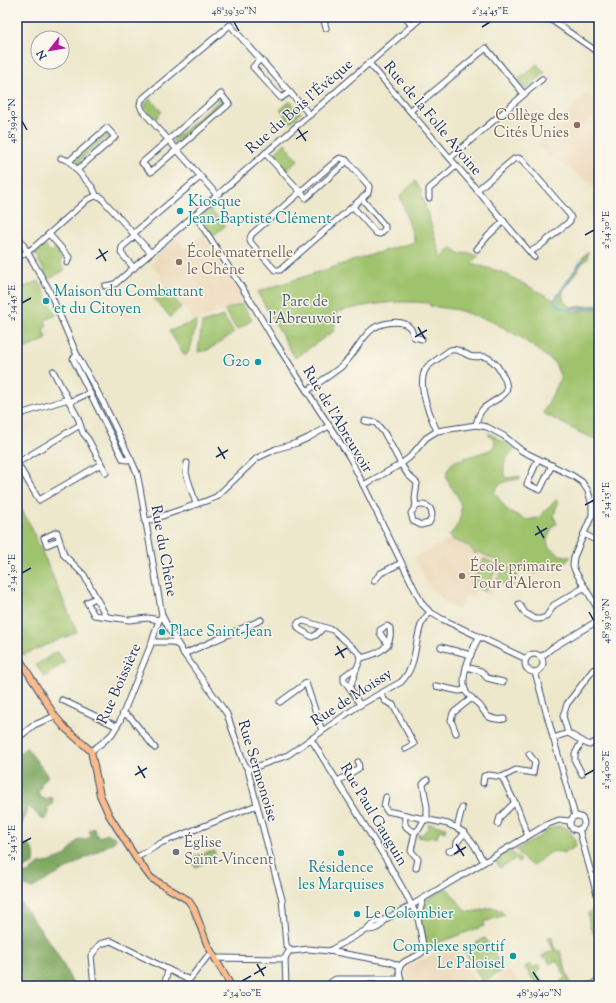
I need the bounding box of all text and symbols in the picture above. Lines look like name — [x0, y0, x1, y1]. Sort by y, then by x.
text: 48°39'30"N — [211, 4, 257, 19]
text: 2°34'45"E — [472, 4, 508, 19]
north arrow — [30, 30, 70, 70]
text: N — [33, 47, 52, 63]
street label: Rue du Bois l'Évêque — [241, 54, 358, 159]
street label: Rue de la Folle Avoine — [378, 57, 486, 181]
text: 48°39'40"N — [5, 98, 20, 144]
place label: Collège des Cités Unies — [494, 106, 569, 144]
marker: Collège des Cités Unies — [572, 120, 582, 130]
place label: Kiosque Jean-Baptiste Clément — [187, 192, 331, 230]
marker: Kiosque Jean-Baptiste Clément — [175, 206, 185, 216]
text: 2°34'30"E — [599, 211, 614, 249]
place label: École maternelle le Chêne — [187, 242, 293, 281]
marker: École maternelle le Chêne — [174, 257, 184, 267]
place label: Maison du Combattant et du Citoyen — [54, 282, 203, 320]
text: 2°34'45"E — [5, 285, 20, 321]
park label: Parc de l'Abreuvoir — [268, 292, 342, 330]
marker: Maison du Combattant et du Citoyen — [41, 296, 51, 306]
place label: G20 — [223, 352, 250, 373]
marker: G20 — [253, 357, 263, 367]
street label: Rue de l'Abreuvoir — [297, 363, 377, 478]
text: 2°34'15"E — [599, 482, 614, 518]
street label: Rue du Chêne — [145, 503, 181, 599]
text: 2°34'30"E — [5, 554, 20, 592]
place label: École primaire Tour d'Aleron — [470, 556, 563, 595]
marker: École primaire Tour d'Aleron — [457, 571, 467, 581]
text: 48°39'30"N — [599, 598, 614, 644]
place label: Place Saint-Jean — [170, 622, 272, 643]
marker: Place Saint-Jean — [157, 627, 167, 637]
street label: Rue Boissière — [93, 640, 147, 728]
street label: Rue de Moissy — [307, 664, 397, 732]
street label: Rue Sermonoise — [232, 718, 282, 824]
text: 2°34'00"E — [599, 751, 614, 789]
street label: Rue Paul Gauguin — [334, 760, 412, 871]
text: 2°34'15"E — [5, 825, 20, 861]
place label: Église Saint-Vincent — [184, 832, 273, 871]
marker: Église Saint-Vincent — [171, 847, 181, 857]
marker: Résidence les Marquises — [336, 848, 346, 858]
place label: Résidence les Marquises — [298, 858, 384, 896]
place label: Le Colombier — [365, 904, 454, 925]
marker: Le Colombier — [352, 909, 362, 919]
place label: Complexe sportif Le Paloisel — [393, 937, 506, 975]
marker: Complexe sportif Le Paloisel — [508, 951, 518, 961]
text: 2°34'00"E — [223, 986, 261, 1001]
text: 48°39'40"N — [516, 986, 562, 1001]

